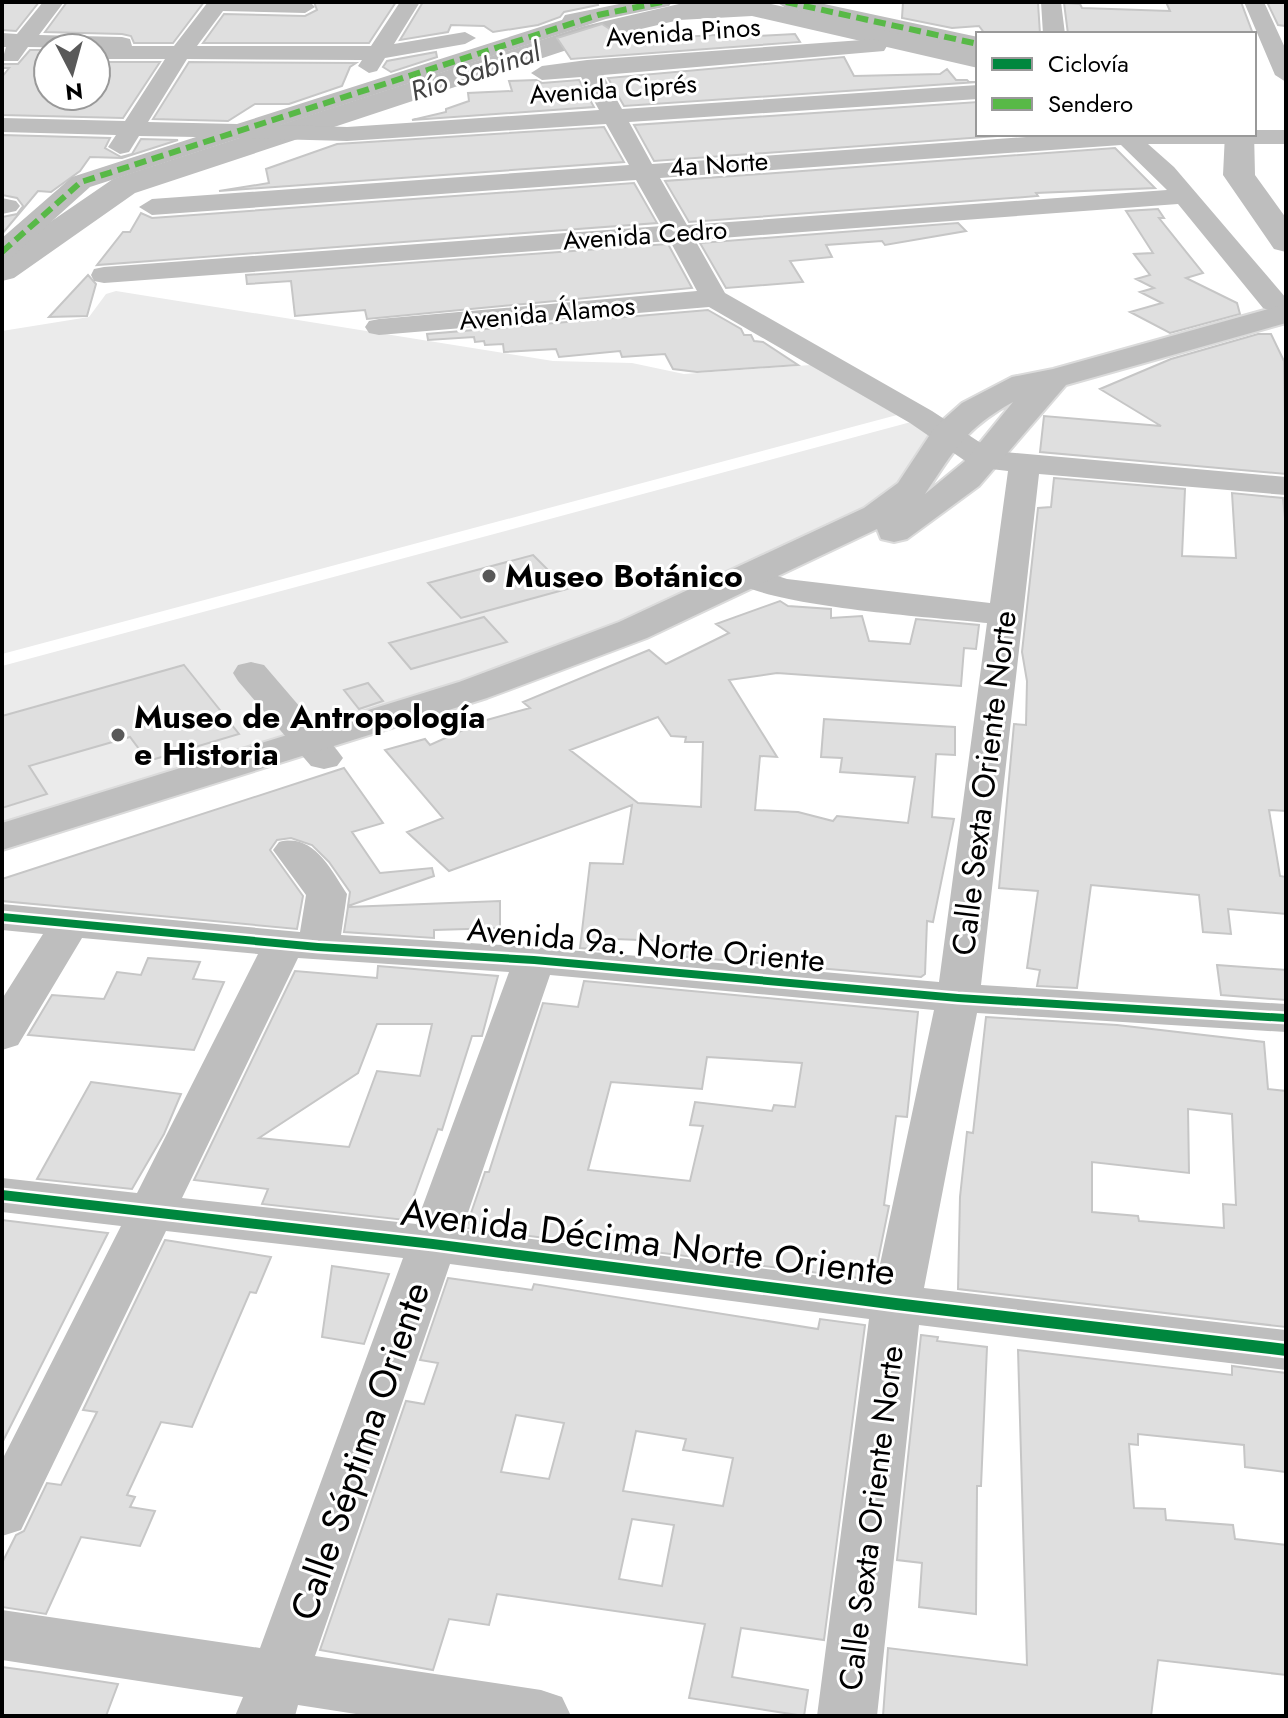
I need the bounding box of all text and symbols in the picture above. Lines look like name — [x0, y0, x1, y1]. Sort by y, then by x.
street label: Avenida Pinos — [604, 8, 762, 56]
water label: Río Sabinal — [405, 31, 547, 112]
north arrow — [32, 32, 112, 112]
legend — [976, 32, 1256, 136]
text: Ciclovía — [1048, 46, 1129, 81]
street label: Avenida Ciprés — [528, 64, 698, 114]
text: N — [64, 75, 84, 109]
text: Sendero — [1048, 86, 1133, 121]
street label: 4a Norte — [669, 142, 769, 186]
street label: Avenida Cedro — [562, 210, 728, 260]
street label: Avenida Álamos — [457, 286, 637, 340]
place label: Museo Botánico — [505, 553, 743, 599]
marker: Museo Botánico — [480, 567, 498, 585]
street label: Calle Sexta Oriente Norte — [940, 608, 1028, 958]
place label: Museo de Antropología e Historia — [134, 694, 485, 777]
marker: Museo de Antropología e Historia — [109, 726, 127, 744]
street label: Avenida 9a. Norte Oriente — [465, 906, 827, 984]
street label: Avenida Décima Norte Oriente — [398, 1184, 898, 1299]
street label: Calle Séptima Oriente — [276, 1274, 443, 1627]
street label: Calle Sexta Oriente Norte — [827, 1343, 915, 1693]

